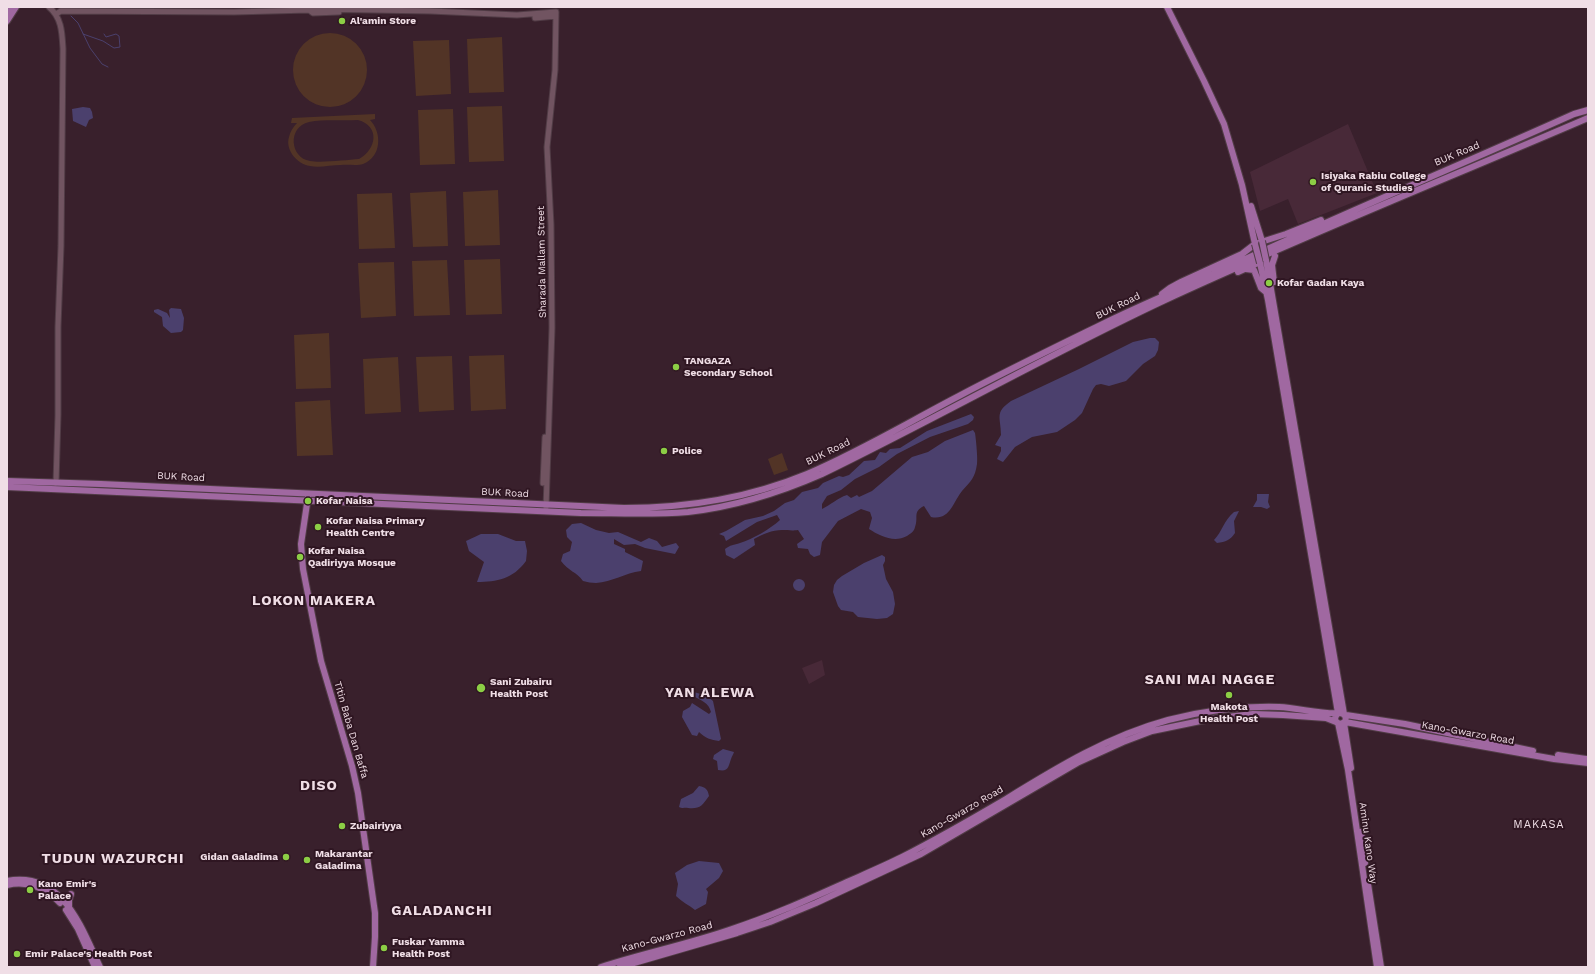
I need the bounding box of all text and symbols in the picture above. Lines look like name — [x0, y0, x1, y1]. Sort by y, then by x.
place label: Al'amin Store — [350, 15, 416, 27]
marker: Al'amin Store — [337, 16, 347, 26]
street label: BUK Road — [1433, 139, 1481, 169]
place label: Isiyaka Rabiu College of Quranic Studies — [1321, 170, 1426, 194]
marker: Isiyaka Rabiu College of Quranic Studies — [1308, 177, 1318, 187]
street label: Sharada Mallam Street — [535, 206, 549, 318]
place label: Kofar Gadan Kaya — [1277, 277, 1364, 289]
marker: Kofar Gadan Kaya — [1264, 278, 1274, 288]
street label: BUK Road — [1094, 290, 1142, 322]
place label: TANGAZA Secondary School — [684, 355, 773, 378]
marker: TANGAZA Secondary School — [671, 362, 681, 372]
street label: BUK Road — [804, 436, 852, 468]
place label: Police — [672, 445, 702, 457]
marker: Police — [659, 446, 669, 456]
street label: BUK Road — [157, 470, 205, 484]
street label: BUK Road — [481, 486, 529, 500]
place label: Kofar Naisa — [316, 495, 373, 507]
marker: Kofar Naisa — [303, 496, 313, 506]
place label: Kofar Naisa Primary Health Centre — [326, 515, 425, 538]
marker: Kofar Naisa Primary Health Centre — [313, 522, 323, 532]
place label: Kofar Naisa Qadiriyya Mosque — [308, 545, 396, 568]
marker: Kofar Naisa Qadiriyya Mosque — [295, 552, 305, 562]
district label: LOKON MAKERA — [252, 593, 376, 609]
district label: SANI MAI NAGGE — [1145, 672, 1275, 688]
place label: Sani Zubairu Health Post — [490, 676, 552, 700]
street label: Titin Baba Dan Baffa — [331, 680, 371, 780]
marker: Sani Zubairu Health Post — [475, 682, 487, 694]
district label: YAN ALEWA — [665, 685, 755, 701]
marker: Makota Health Post — [1224, 690, 1234, 700]
place label: Makota Health Post — [1200, 701, 1258, 724]
street label: Kano-Gwarzo Road — [1421, 719, 1515, 747]
district label: DISO — [300, 778, 338, 794]
street label: Kano-Gwarzo Road — [918, 783, 1006, 841]
street label: Aminu Kano Way — [1356, 802, 1380, 884]
district label: MAKASA — [1513, 818, 1565, 832]
place label: Zubairiyya — [350, 820, 402, 832]
marker: Zubairiyya — [337, 821, 347, 831]
place label: Makarantar Galadima — [315, 848, 373, 872]
district label: TUDUN WAZURCHI — [42, 851, 184, 867]
place label: Gidan Galadima — [200, 851, 278, 863]
marker: Gidan Galadima — [281, 852, 291, 862]
marker: Makarantar Galadima — [302, 855, 312, 865]
place label: Kano Emir's Palace — [38, 878, 96, 902]
marker: Kano Emir's Palace — [25, 885, 35, 895]
district label: GALADANCHI — [391, 903, 493, 919]
street label: Kano-Gwarzo Road — [620, 919, 714, 955]
place label: Fuskar Yamma Health Post — [392, 936, 465, 960]
marker: Fuskar Yamma Health Post — [379, 943, 389, 953]
place label: Emir Palace's Health Post — [25, 948, 152, 960]
marker: Emir Palace's Health Post — [12, 949, 22, 959]

